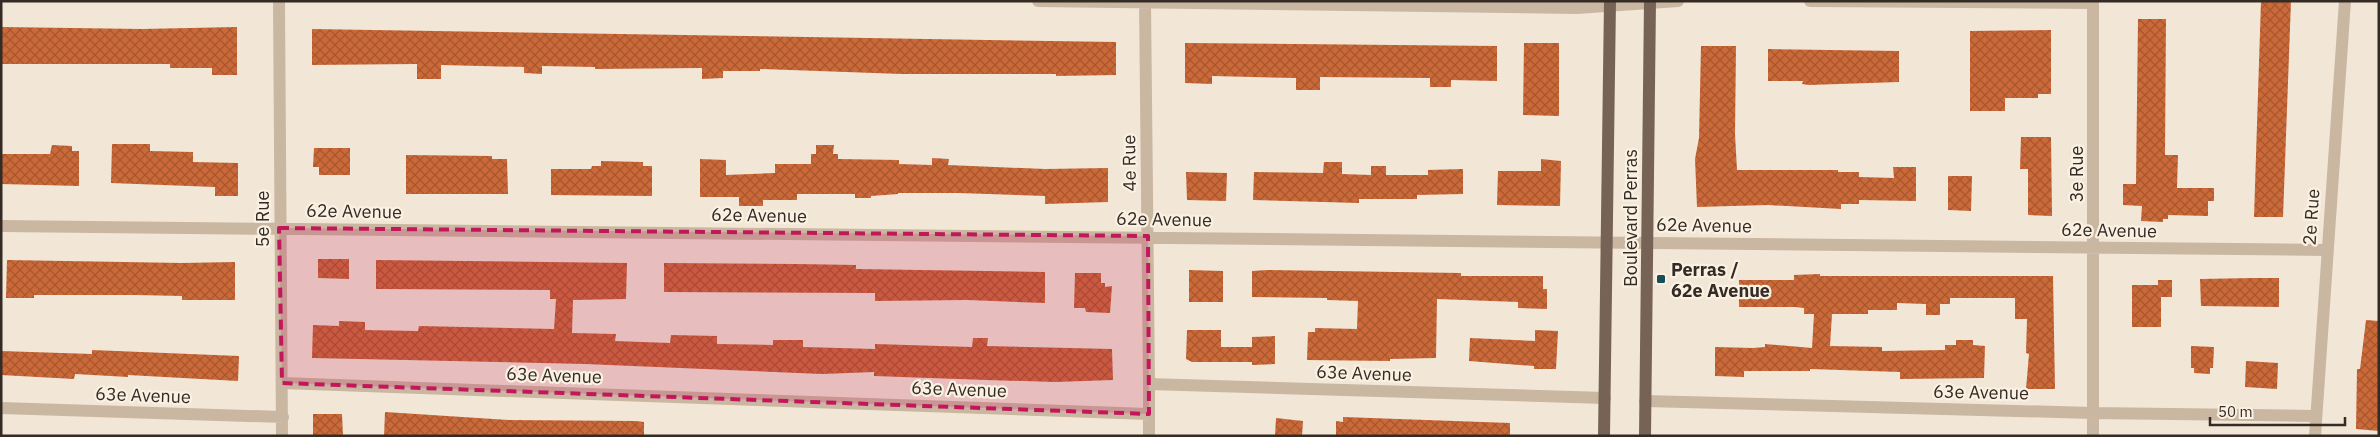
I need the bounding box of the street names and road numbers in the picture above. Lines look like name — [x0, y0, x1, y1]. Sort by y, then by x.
street label: 4e Rue — [1117, 134, 1141, 191]
street label: 3e Rue — [2065, 146, 2088, 202]
street label: Boulevard Perras — [1619, 149, 1642, 287]
street label: 2e Rue — [2298, 188, 2324, 246]
street label: 5e Rue — [251, 191, 274, 247]
street label: 62e Avenue — [306, 199, 402, 223]
street label: 62e Avenue — [711, 203, 807, 227]
street label: 62e Avenue — [1116, 207, 1212, 231]
street label: 62e Avenue — [1656, 213, 1752, 237]
street label: 62e Avenue — [2061, 218, 2157, 242]
street label: 63e Avenue — [1316, 360, 1412, 386]
street label: 63e Avenue — [506, 362, 602, 388]
street label: 63e Avenue — [911, 376, 1007, 402]
street label: 63e Avenue — [1933, 380, 2029, 404]
street label: 63e Avenue — [95, 382, 191, 408]

